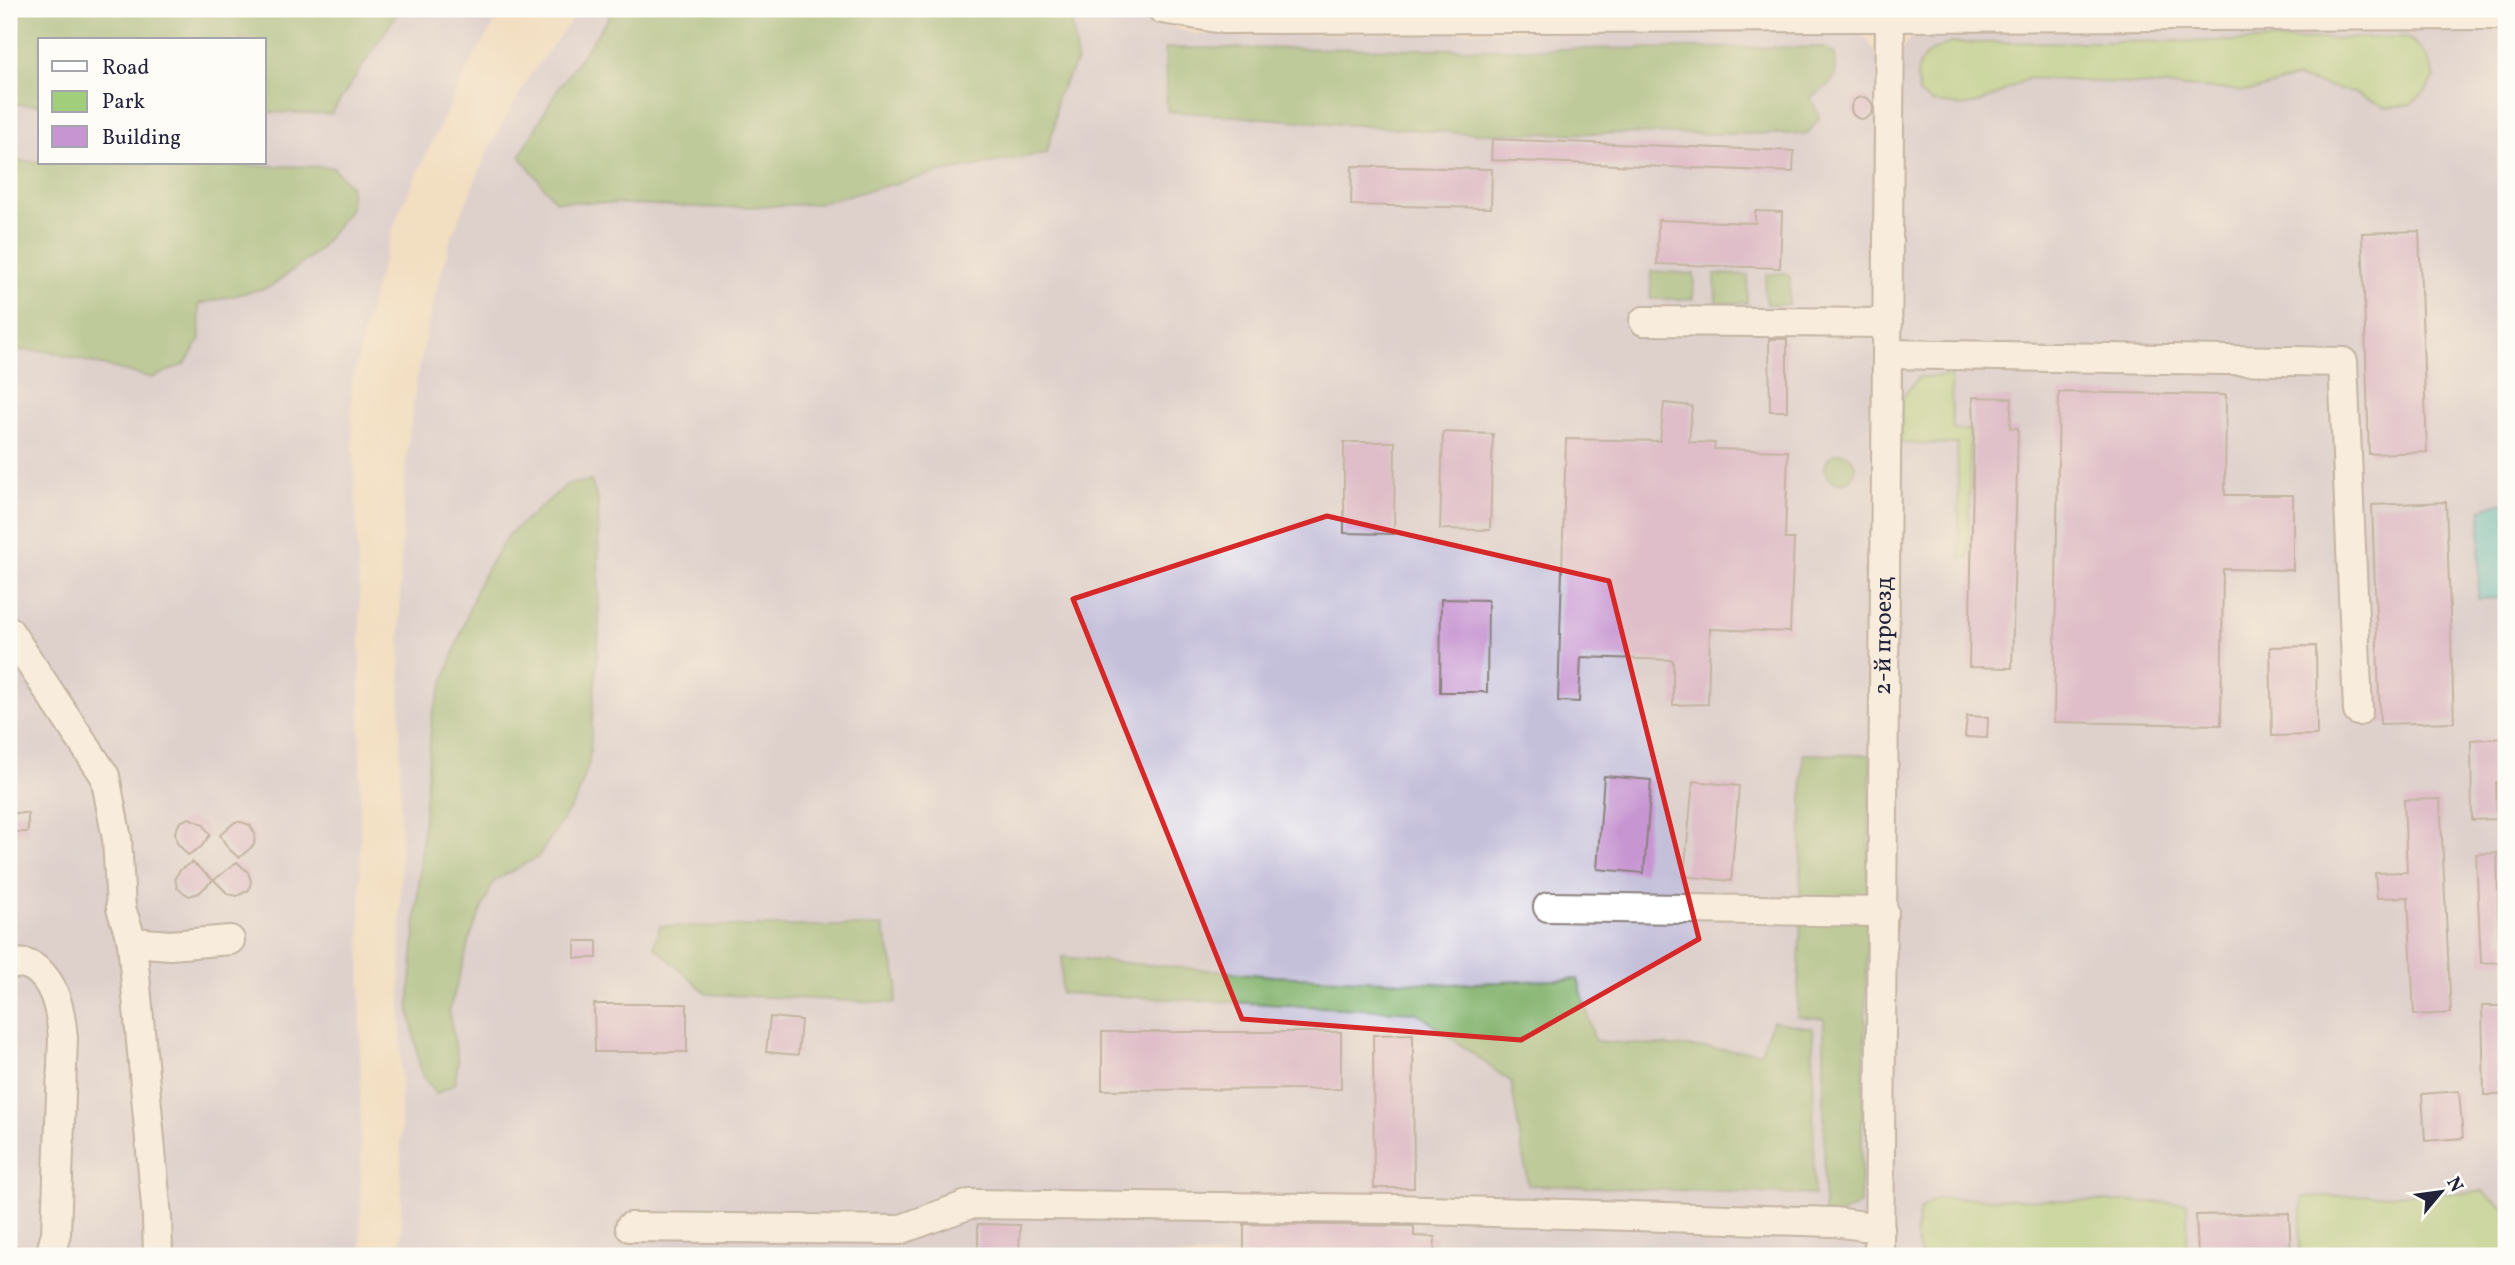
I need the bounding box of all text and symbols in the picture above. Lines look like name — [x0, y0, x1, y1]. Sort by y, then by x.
legend — [38, 38, 266, 164]
text: Road — [102, 54, 149, 83]
text: Park — [102, 88, 145, 117]
text: Building — [102, 124, 181, 153]
street label: 2-й проезд — [1867, 576, 1902, 695]
north arrow — [2406, 1156, 2476, 1226]
text: N — [2439, 1172, 2469, 1197]

